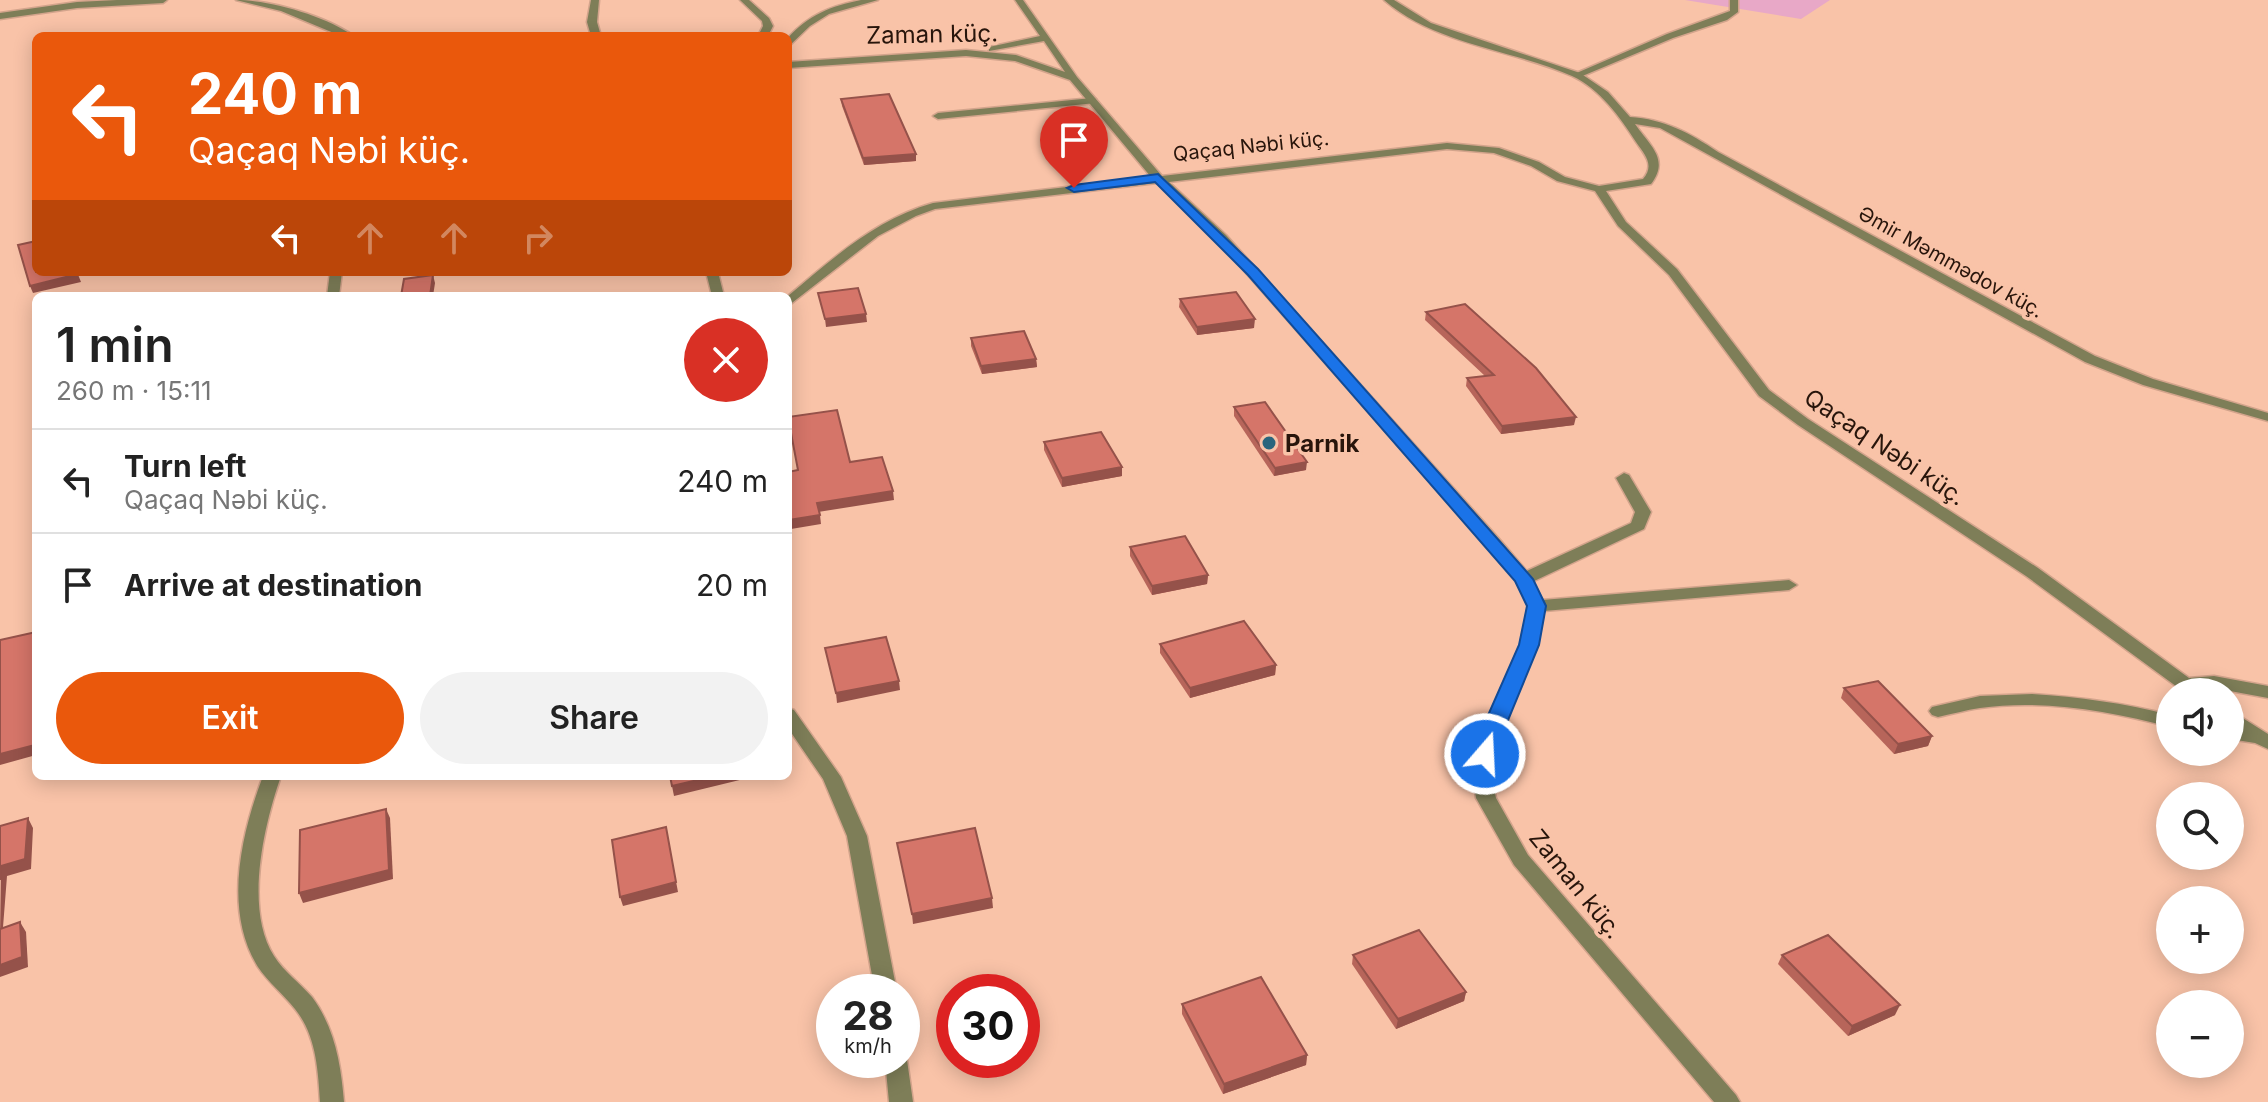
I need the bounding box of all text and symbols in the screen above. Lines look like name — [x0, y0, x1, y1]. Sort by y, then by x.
street label: Zaman küç. — [866, 18, 998, 50]
text: 240 m — [188, 60, 362, 128]
icon: left — [56, 64, 160, 168]
pin — [1040, 106, 1108, 188]
icon: arrive — [1052, 118, 1096, 162]
street label: Qaçaq Nəbi küç. — [1172, 126, 1330, 166]
text: Qaçaq Nəbi küç. — [188, 128, 470, 172]
street label: Əmir Məmmədov küç. — [1854, 201, 2048, 323]
icon: left — [264, 216, 308, 260]
icon: ahead — [348, 216, 392, 260]
icon: ahead — [432, 216, 476, 260]
icon: right — [516, 216, 560, 260]
text: 1 min — [56, 315, 174, 374]
button: close — [684, 318, 768, 402]
text: 260 m · 15:11 — [56, 375, 212, 406]
street label: Qaçaq Nəbi küç. — [1799, 382, 1971, 512]
place label: Parnik — [1285, 429, 1360, 458]
marker: Parnik — [1260, 434, 1278, 452]
text: Turn left — [124, 448, 246, 484]
icon: left — [56, 459, 100, 503]
text: 240 m — [677, 463, 768, 499]
text: Qaçaq Nəbi küç. — [124, 484, 328, 515]
icon: arrive — [56, 563, 100, 607]
text: Arrive at destination — [124, 567, 422, 603]
text: 20 m — [696, 567, 768, 603]
button: Exit — [56, 672, 404, 764]
button: Share — [420, 672, 768, 764]
map controls — [2156, 678, 2244, 1078]
button: sound — [2156, 678, 2244, 766]
position arrow — [1443, 712, 1527, 796]
button: search — [2156, 782, 2244, 870]
street label: Zaman küç. — [1523, 824, 1629, 944]
button: + — [2156, 886, 2244, 974]
speed limit sign: 30 — [936, 974, 1040, 1078]
button: − — [2156, 990, 2244, 1078]
text: 28 — [842, 991, 894, 1040]
text: km/h — [844, 1034, 892, 1058]

